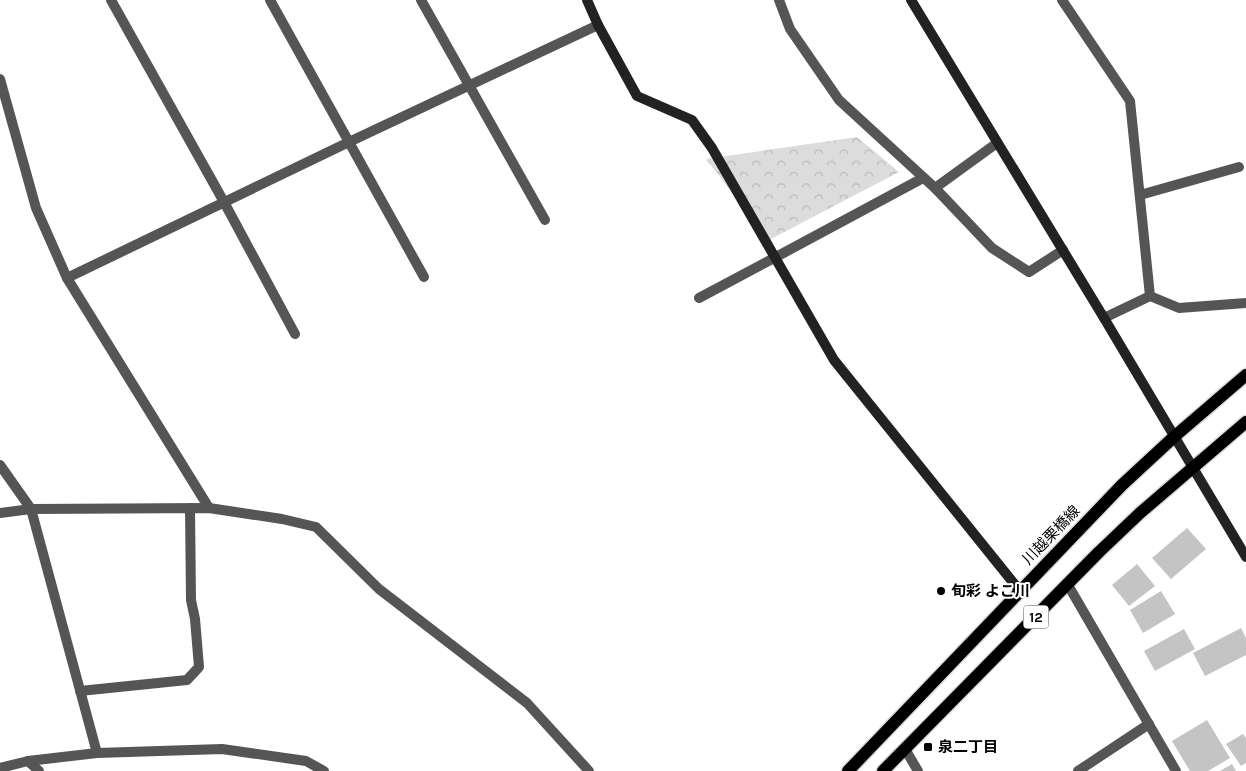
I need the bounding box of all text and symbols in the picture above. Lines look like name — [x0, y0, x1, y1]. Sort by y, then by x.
street label: 川越栗橋線 — [1018, 502, 1084, 568]
place label: 旬彩 よこ川 — [951, 582, 1030, 600]
marker: 旬彩 よこ川 — [935, 585, 947, 597]
road number: 12 — [1024, 606, 1048, 628]
place label: 泉二丁目 — [938, 738, 998, 756]
marker: 泉二丁目 — [922, 741, 934, 753]

